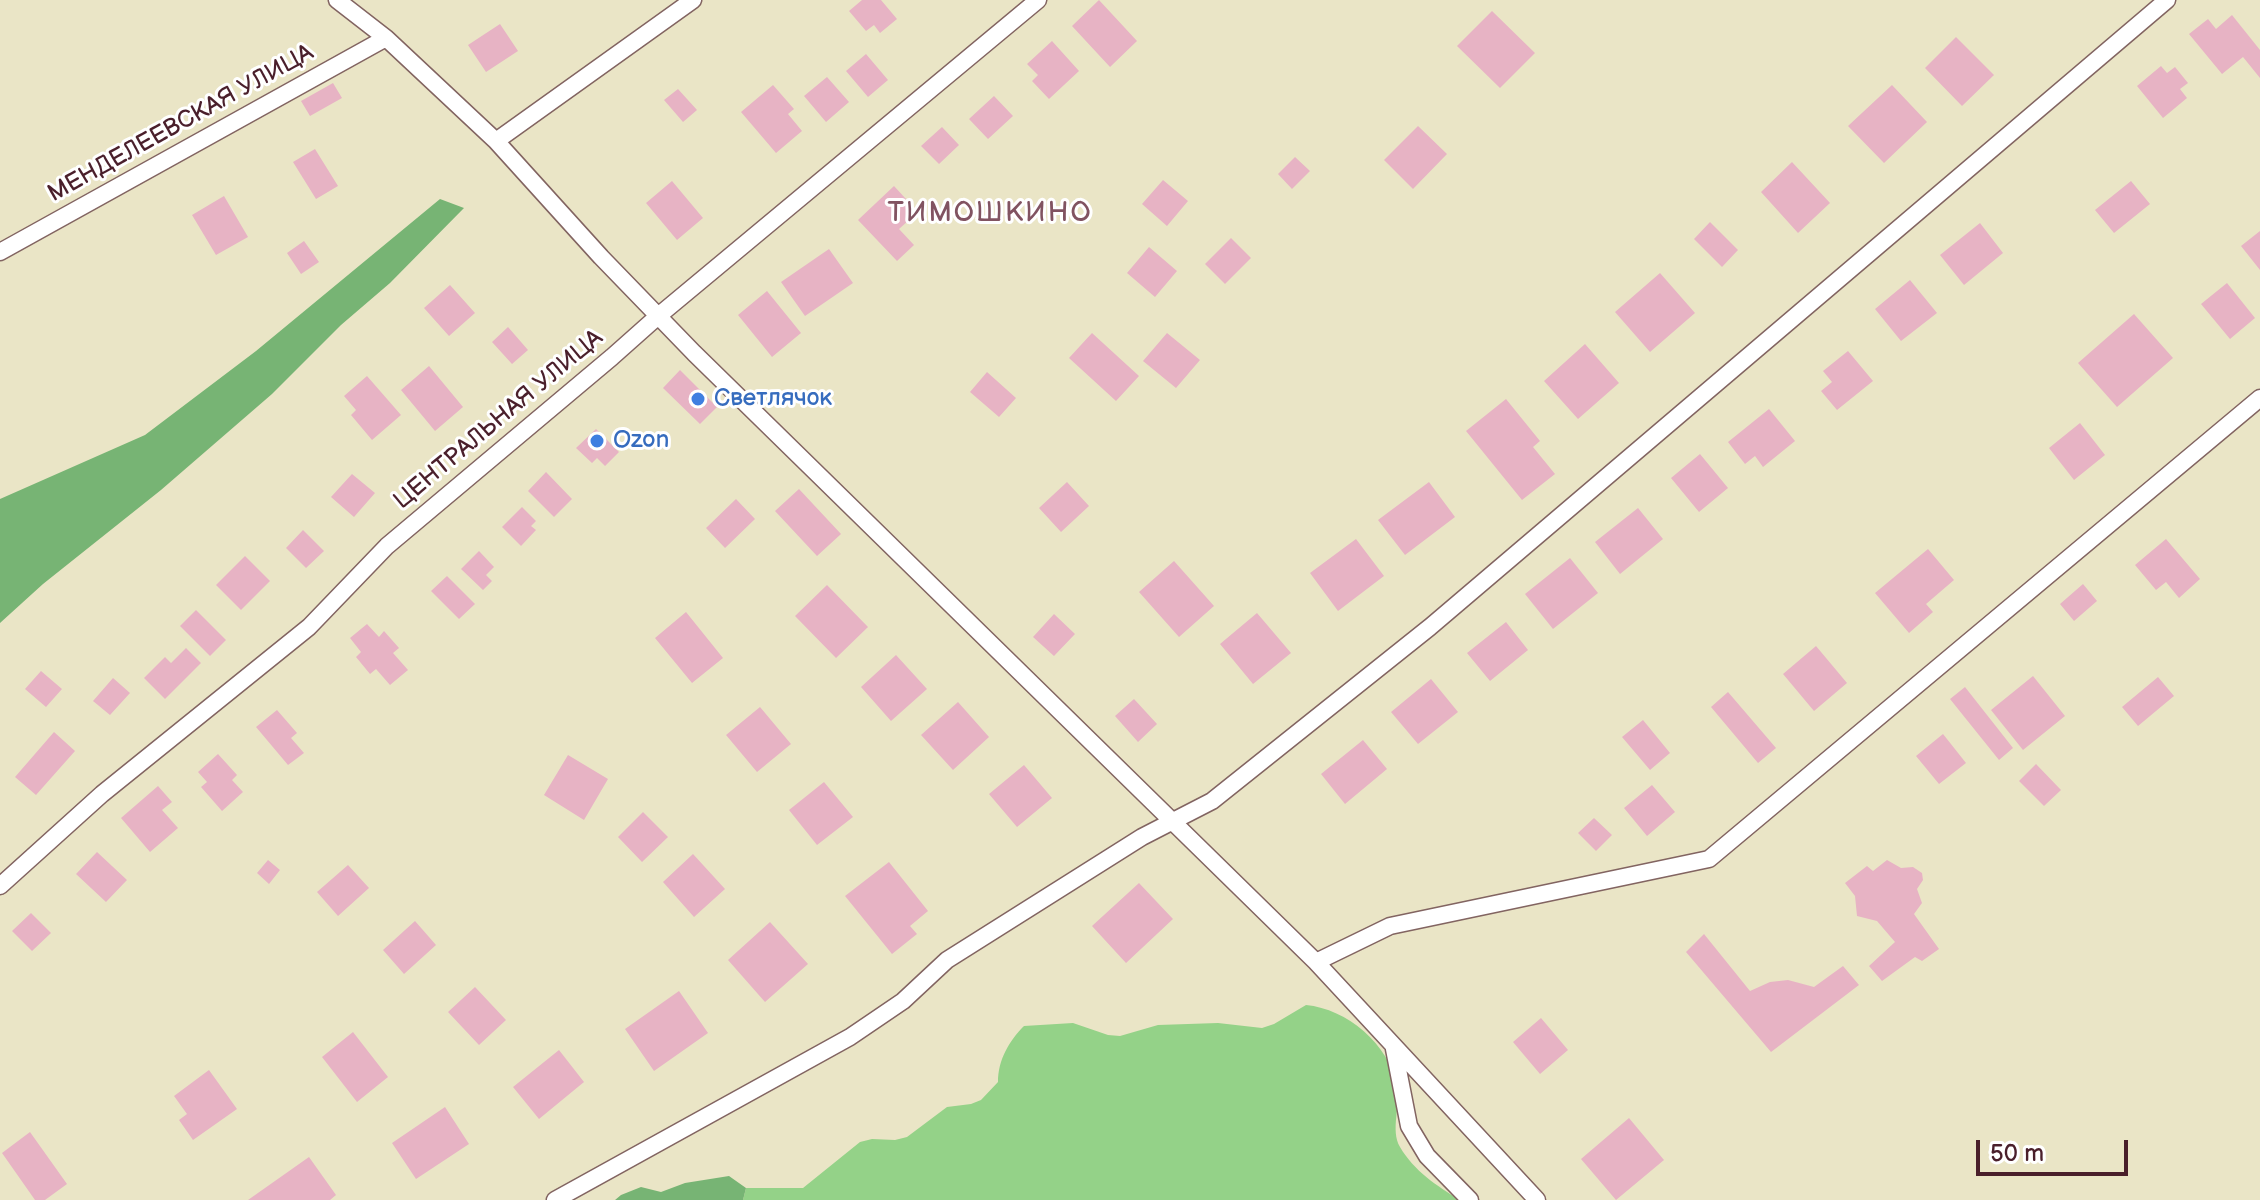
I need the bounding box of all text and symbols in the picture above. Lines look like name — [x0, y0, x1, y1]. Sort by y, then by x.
street label: МЕНДЕЛЕЕВСКАЯ УЛИЦА — [43, 39, 319, 209]
district label: ТИМОШКИНО — [887, 197, 1093, 231]
street label: ЦЕНТРАЛЬНАЯ УЛИЦА — [389, 324, 609, 516]
place label: Светлячок — [714, 385, 832, 413]
marker: Светлячок — [689, 390, 707, 408]
place label: Ozon — [613, 427, 669, 455]
marker: Ozon — [588, 432, 606, 450]
scale bar — [1980, 1124, 2132, 1174]
text: 50 m — [1990, 1139, 2044, 1168]

